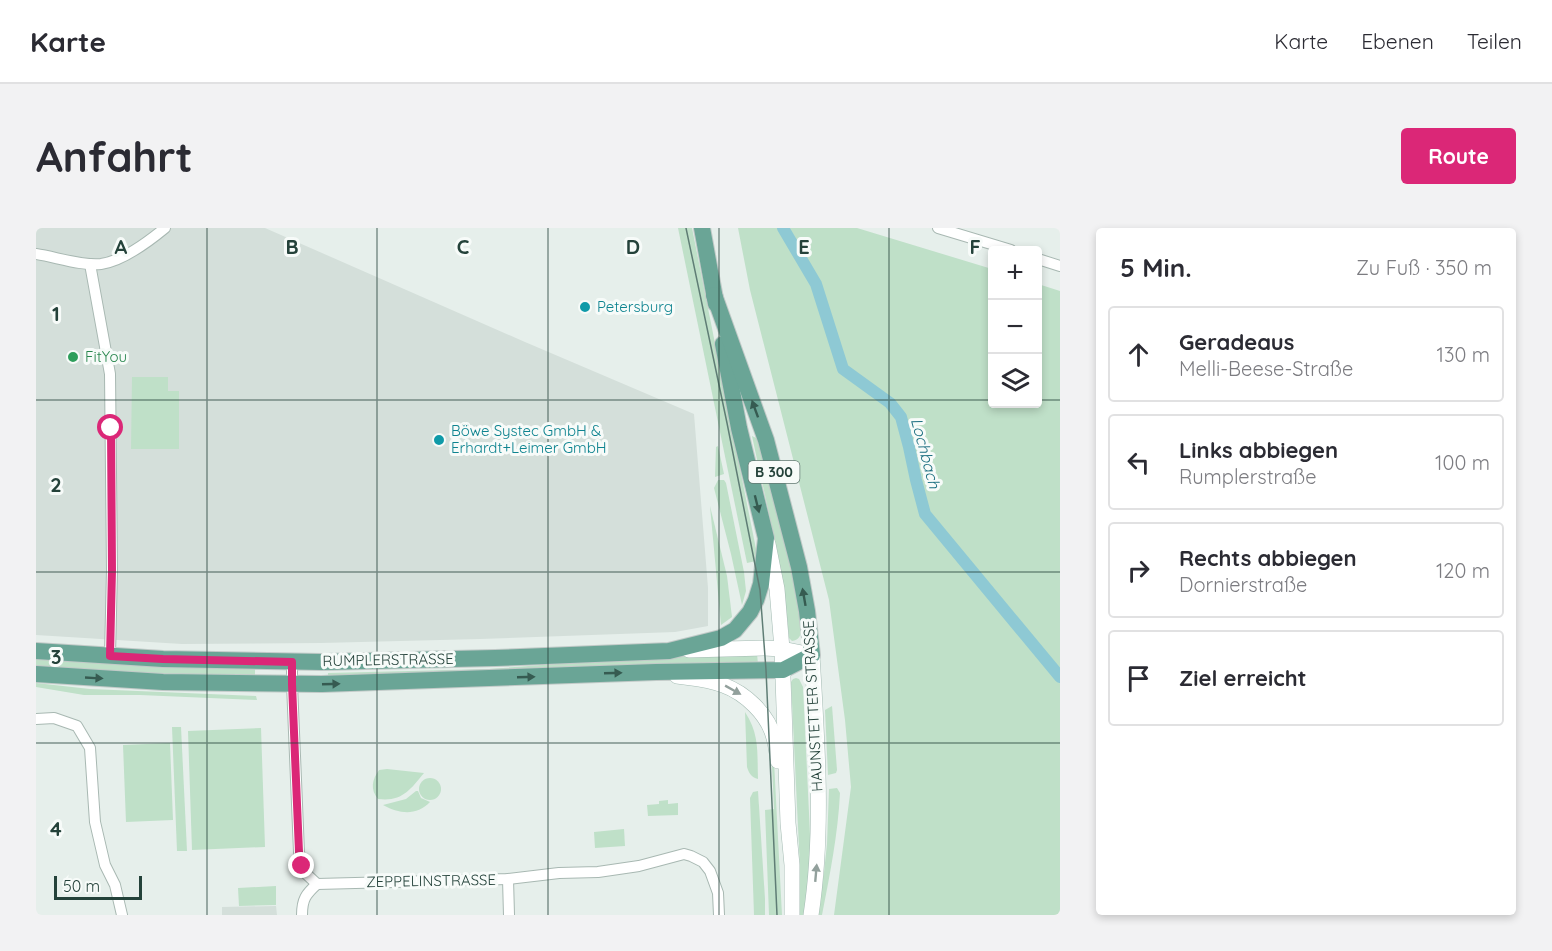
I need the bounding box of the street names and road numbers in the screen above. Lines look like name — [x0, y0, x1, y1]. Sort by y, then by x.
road number: B 300 — [748, 461, 800, 483]
street label: HAUNSTETTER STRASSE — [799, 620, 826, 792]
street label: RUMPLERSTRASSE — [322, 649, 454, 670]
street label: ZEPPELINSTRASSE — [366, 870, 496, 891]

